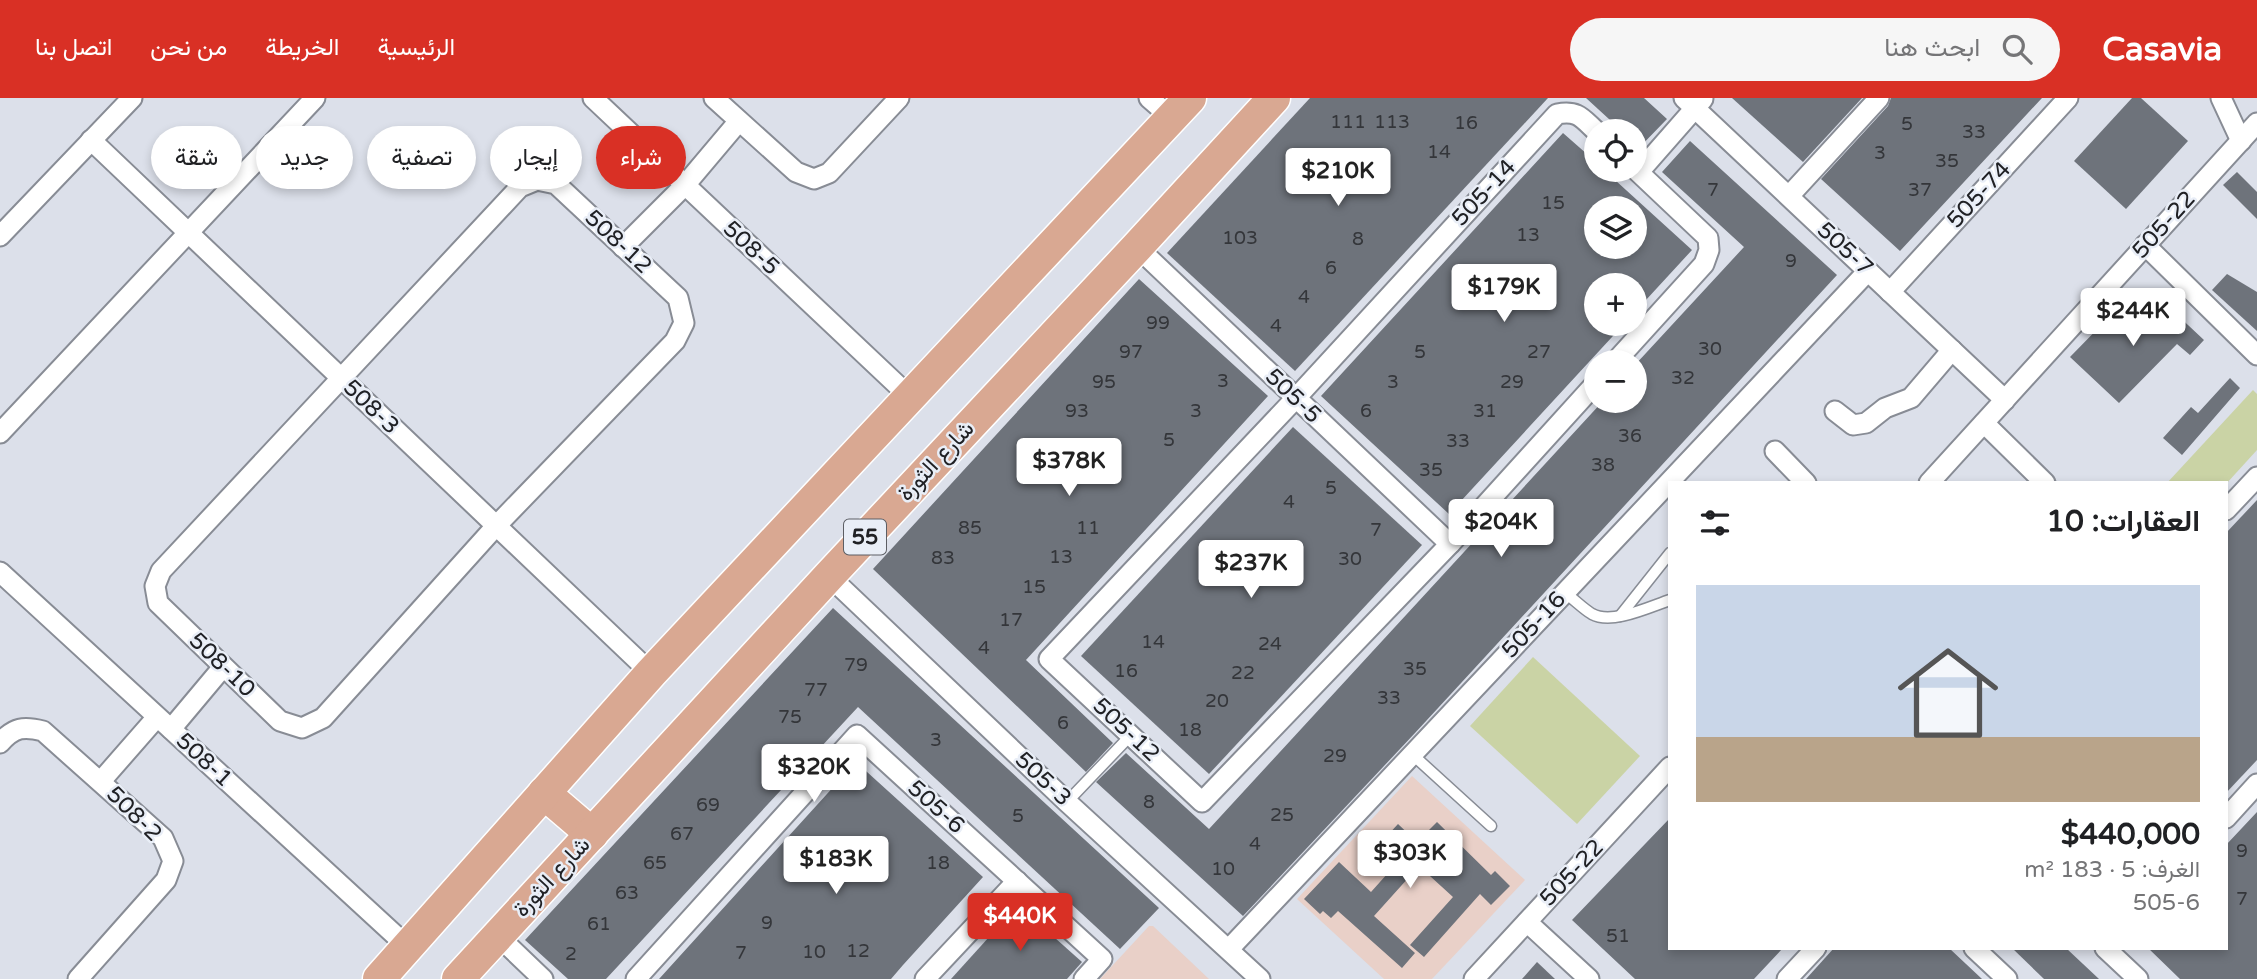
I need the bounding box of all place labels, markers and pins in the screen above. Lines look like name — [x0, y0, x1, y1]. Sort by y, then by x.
pin: $210K — [1289, 148, 1387, 208]
pin: $179K — [1455, 264, 1553, 324]
pin: $244K — [2084, 288, 2182, 348]
pin: $378K — [1020, 438, 1118, 498]
pin: $204K — [1452, 500, 1550, 559]
pin: $237K — [1202, 540, 1300, 600]
pin: $320K — [765, 744, 863, 804]
pin: $303K — [1361, 830, 1459, 890]
pin: $183K — [787, 836, 885, 896]
pin: $440K — [971, 894, 1069, 953]

